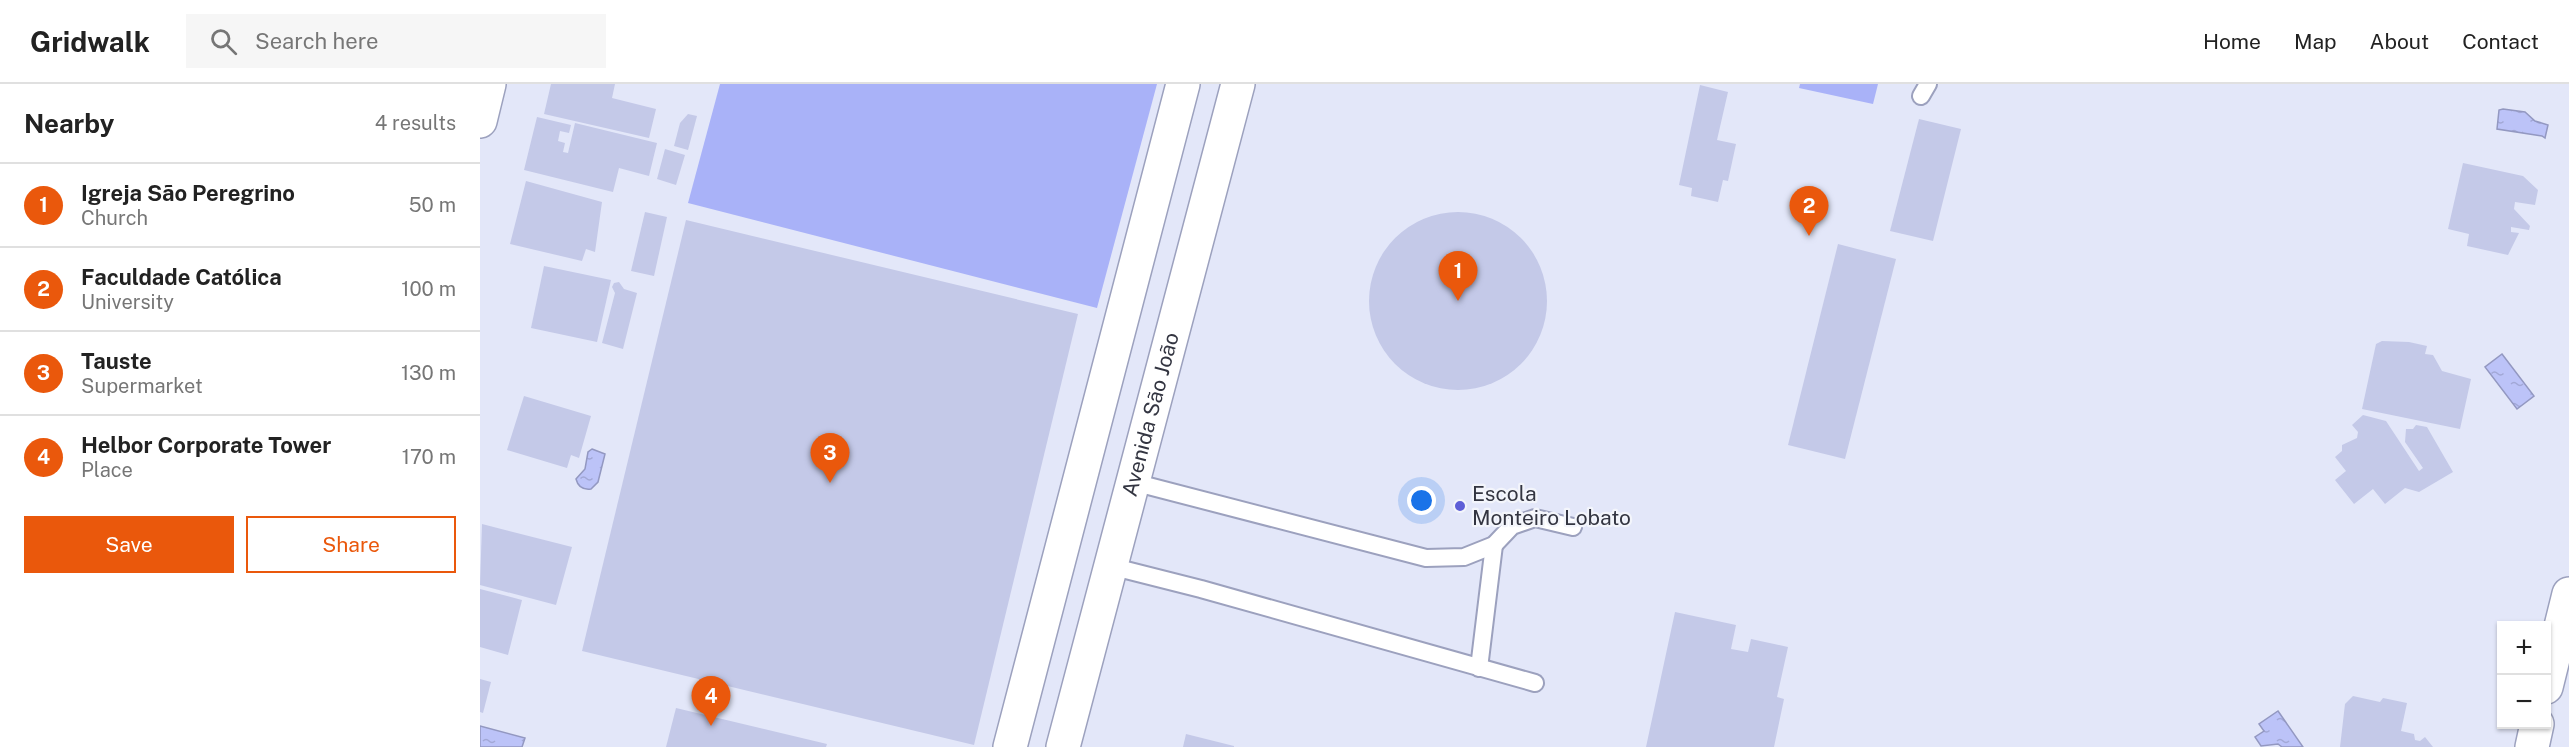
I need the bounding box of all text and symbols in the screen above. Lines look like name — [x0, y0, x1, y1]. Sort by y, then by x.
search box — [186, 14, 606, 68]
text: Gridwalk — [30, 25, 150, 58]
icon: search — [207, 25, 240, 58]
text: Search here — [255, 28, 379, 54]
text: Home — [2203, 29, 2261, 54]
text: Map — [2294, 29, 2337, 54]
text: About — [2370, 29, 2429, 54]
text: Contact — [2462, 29, 2539, 54]
text: Nearby — [24, 108, 114, 139]
text: 4 results — [375, 111, 456, 135]
text: Igreja São Peregrino — [81, 180, 295, 206]
pin: 2 — [1790, 186, 1828, 236]
text: 1 — [39, 193, 48, 217]
text: 50 m — [409, 193, 456, 217]
text: Church — [81, 206, 148, 230]
pin: 1 — [1438, 252, 1478, 301]
text: Faculdade Católica — [81, 264, 282, 290]
text: 2 — [37, 277, 50, 301]
text: 100 m — [401, 277, 456, 301]
text: University — [81, 290, 174, 314]
street label: Avenida São João — [1117, 330, 1184, 499]
text: Tauste — [81, 348, 152, 374]
text: 3 — [37, 361, 50, 385]
text: 130 m — [401, 361, 456, 385]
text: Supermarket — [81, 374, 203, 398]
text: Helbor Corporate Tower — [81, 432, 331, 458]
pin: 3 — [810, 434, 850, 483]
text: 4 — [37, 445, 50, 469]
text: 170 m — [402, 445, 456, 469]
text: Place — [81, 458, 133, 482]
place label: Escola Monteiro Lobato — [1472, 481, 1631, 530]
your location — [1407, 486, 1436, 515]
marker: Escola Monteiro Lobato — [1453, 499, 1467, 513]
button: Save — [24, 516, 234, 573]
button: Share — [246, 516, 456, 573]
map controls — [2497, 621, 2551, 729]
button: + — [2497, 621, 2551, 675]
button: − — [2497, 675, 2551, 729]
pin: 4 — [692, 676, 730, 726]

